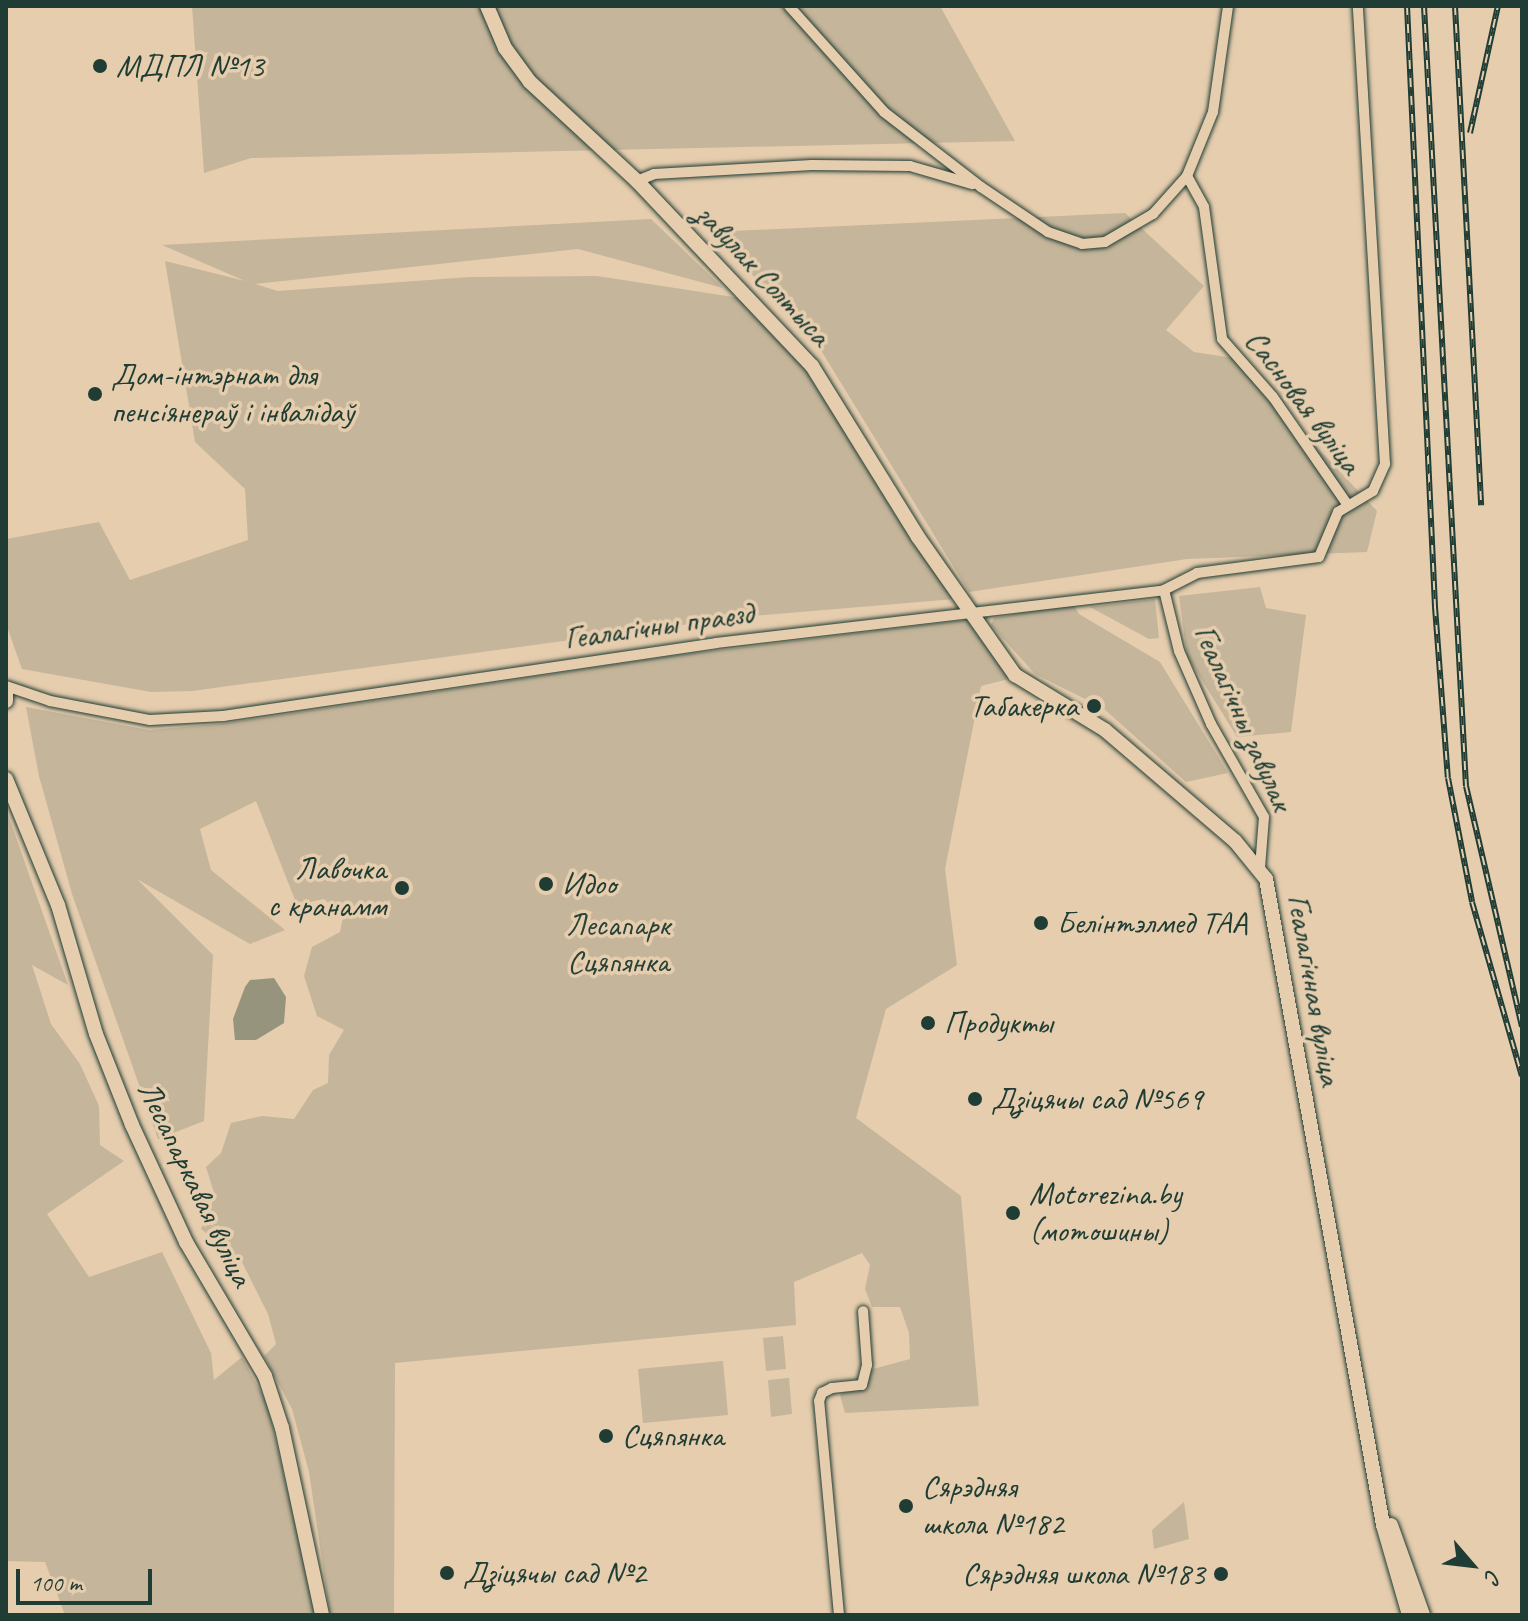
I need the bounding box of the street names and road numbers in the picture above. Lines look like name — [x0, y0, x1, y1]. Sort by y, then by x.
street label: завулак Солтыса — [686, 194, 840, 356]
street label: Сасновая вуліца — [1236, 323, 1370, 481]
street label: Геалагічны праезд — [562, 594, 756, 658]
street label: Геалагічны завулак — [1185, 619, 1301, 817]
street label: Геалагічная вуліца — [1279, 893, 1349, 1087]
street label: Лесапаркавая вуліца — [129, 1076, 261, 1292]

